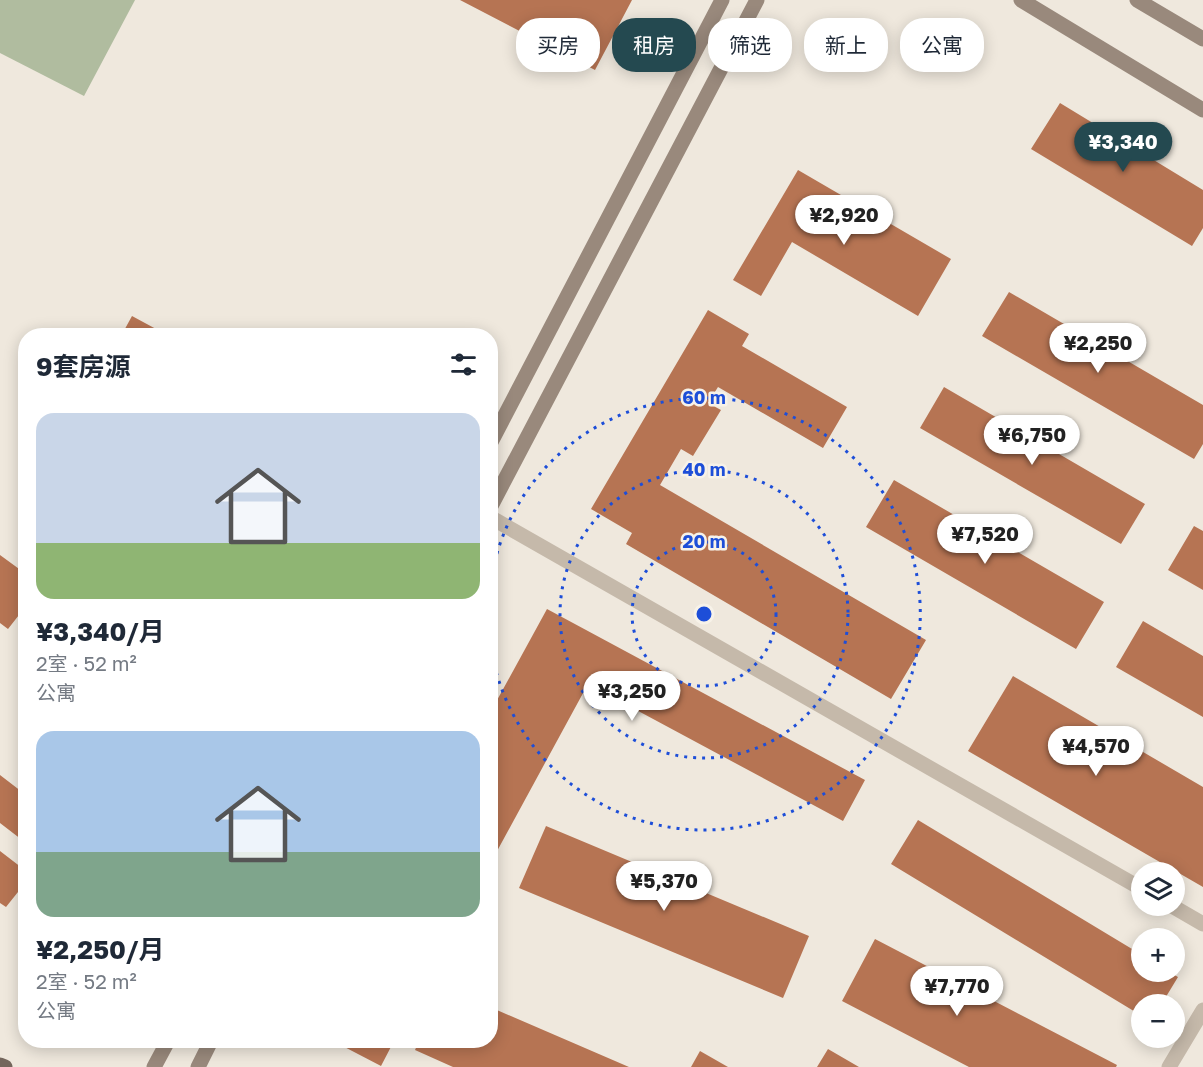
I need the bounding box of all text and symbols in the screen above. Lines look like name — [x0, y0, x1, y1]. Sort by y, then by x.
chip: 买房 — [516, 18, 600, 72]
chip: 租房 — [612, 18, 696, 72]
chip: 筛选 — [708, 18, 792, 72]
chip: 新上 — [804, 18, 888, 72]
chip: 公寓 — [900, 18, 984, 72]
pin: ¥3,340 — [1074, 122, 1172, 173]
text: ¥3,340 — [1088, 129, 1158, 153]
pin: ¥2,920 — [795, 195, 893, 246]
text: ¥2,920 — [809, 202, 879, 226]
pin: ¥2,250 — [1049, 323, 1147, 374]
text: ¥2,250 — [1063, 330, 1133, 354]
icon: filters — [447, 348, 480, 381]
text: 9套房源 — [36, 351, 131, 382]
text: 60 m — [682, 386, 726, 408]
pin: ¥6,750 — [983, 415, 1081, 466]
text: ¥6,750 — [998, 422, 1066, 446]
icon: home — [204, 452, 312, 560]
text: 40 m — [682, 458, 726, 480]
pin: ¥7,520 — [936, 514, 1034, 565]
text: ¥7,520 — [951, 521, 1019, 545]
text: 20 m — [683, 530, 725, 552]
centre of rings — [694, 604, 714, 624]
text: ¥3,340/月 — [36, 616, 165, 647]
text: 2室 · 52 m² — [36, 651, 137, 675]
pin: ¥3,250 — [583, 671, 681, 722]
text: ¥3,250 — [597, 678, 667, 702]
text: 公寓 — [36, 680, 76, 704]
pin: ¥4,570 — [1047, 726, 1145, 777]
text: ¥4,570 — [1062, 733, 1130, 757]
icon: home — [204, 770, 312, 878]
pin: ¥5,370 — [615, 861, 713, 912]
map controls — [1131, 862, 1185, 1048]
button: layers — [1131, 862, 1185, 916]
text: ¥5,370 — [630, 868, 698, 892]
button: + — [1131, 928, 1185, 982]
text: ¥2,250/月 — [36, 934, 164, 965]
pin: ¥7,770 — [908, 966, 1006, 1017]
text: 2室 · 52 m² — [36, 969, 137, 993]
text: ¥7,770 — [924, 973, 990, 997]
button: − — [1131, 994, 1185, 1048]
text: 公寓 — [36, 998, 76, 1022]

